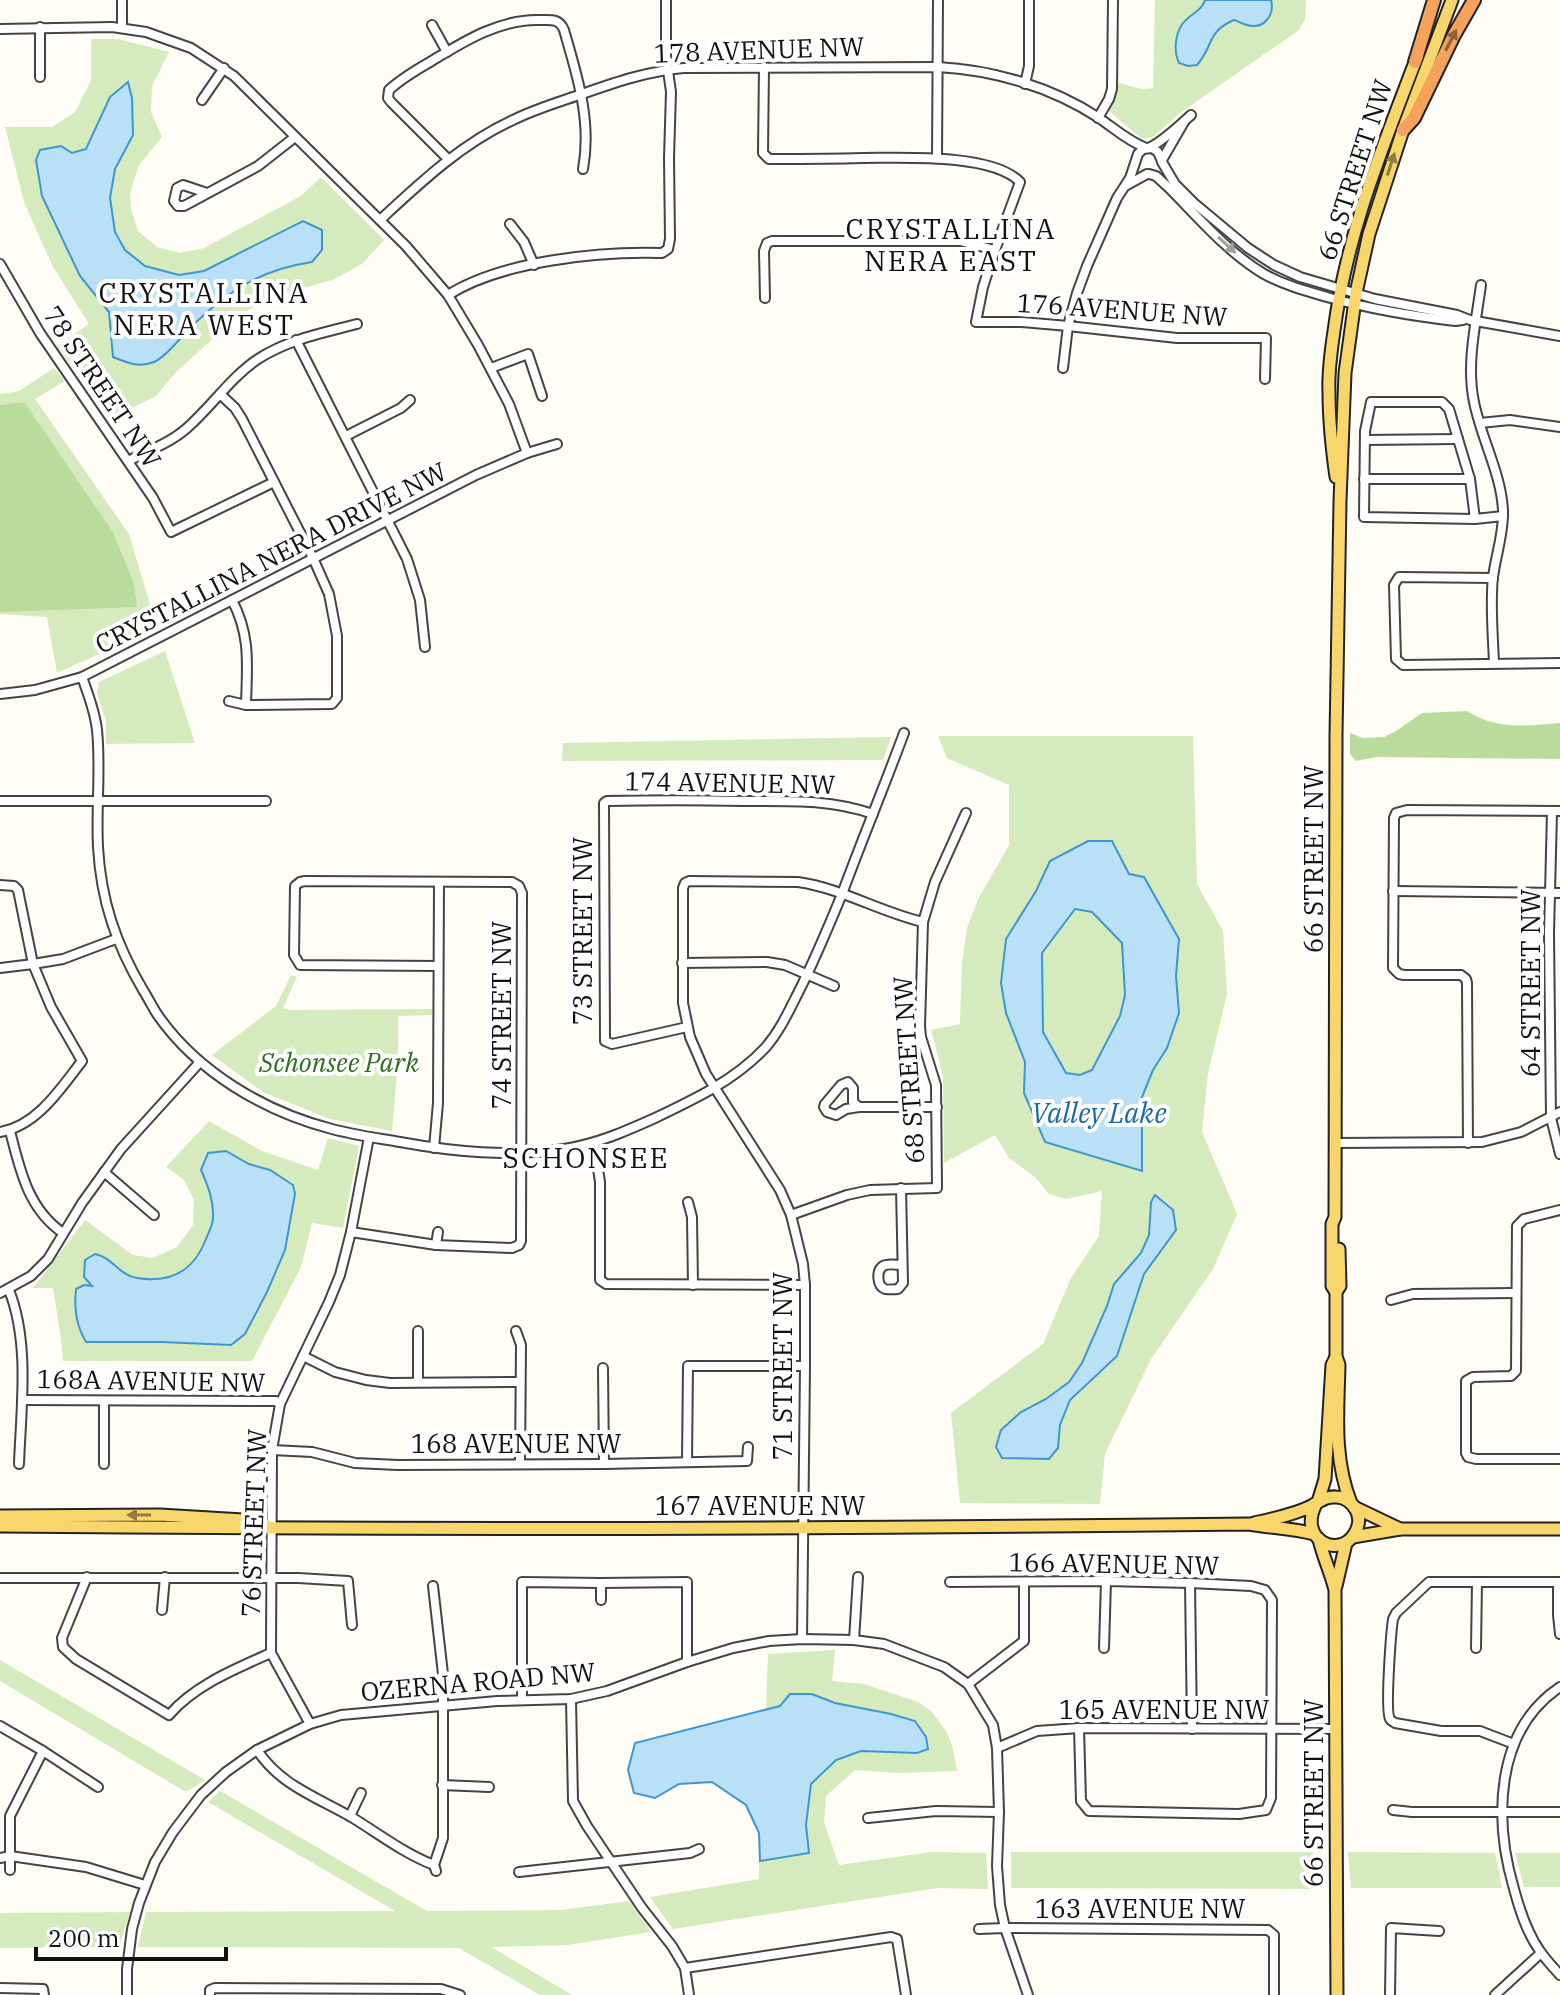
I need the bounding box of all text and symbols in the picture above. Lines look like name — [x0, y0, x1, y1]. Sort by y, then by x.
street label: 178 AVENUE NW — [653, 28, 865, 70]
one-way arrow — [1445, 29, 1458, 52]
street label: 66 STREET NW — [1309, 75, 1399, 264]
one-way arrow — [1386, 152, 1398, 176]
district label: CRYSTALLINA NERA EAST — [846, 210, 1056, 279]
one-way arrow — [1217, 236, 1236, 254]
district label: CRYSTALLINA NERA WEST — [99, 274, 309, 343]
street label: 176 AVENUE NW — [1016, 285, 1228, 333]
street label: 78 STREET NW — [36, 299, 170, 474]
street label: CRYSTALLINA NERA DRIVE NW — [89, 453, 452, 661]
street label: 174 AVENUE NW — [624, 763, 836, 801]
street label: 66 STREET NW — [1296, 765, 1330, 953]
street label: 73 STREET NW — [565, 837, 599, 1025]
street label: 64 STREET NW — [1513, 889, 1547, 1077]
street label: 74 STREET NW — [484, 921, 518, 1109]
street label: 68 STREET NW — [884, 975, 932, 1165]
park label: Schonsee Park — [258, 1045, 419, 1079]
water label: Valley Lake — [1031, 1094, 1167, 1131]
district label: SCHONSEE — [503, 1139, 669, 1176]
street label: 71 STREET NW — [765, 1272, 799, 1460]
street label: 168A AVENUE NW — [36, 1361, 266, 1399]
street label: 168 AVENUE NW — [411, 1426, 621, 1460]
street label: 76 STREET NW — [233, 1428, 273, 1618]
street label: 167 AVENUE NW — [655, 1488, 865, 1522]
one-way arrow — [126, 1509, 151, 1522]
street label: 166 AVENUE NW — [1008, 1544, 1220, 1582]
street label: OZERNA ROAD NW — [359, 1654, 597, 1708]
street label: 165 AVENUE NW — [1059, 1692, 1269, 1726]
street label: 66 STREET NW — [1296, 1699, 1330, 1887]
street label: 163 AVENUE NW — [1035, 1891, 1245, 1925]
scale bar — [36, 1911, 226, 1961]
text: 200 m — [48, 1922, 120, 1954]

